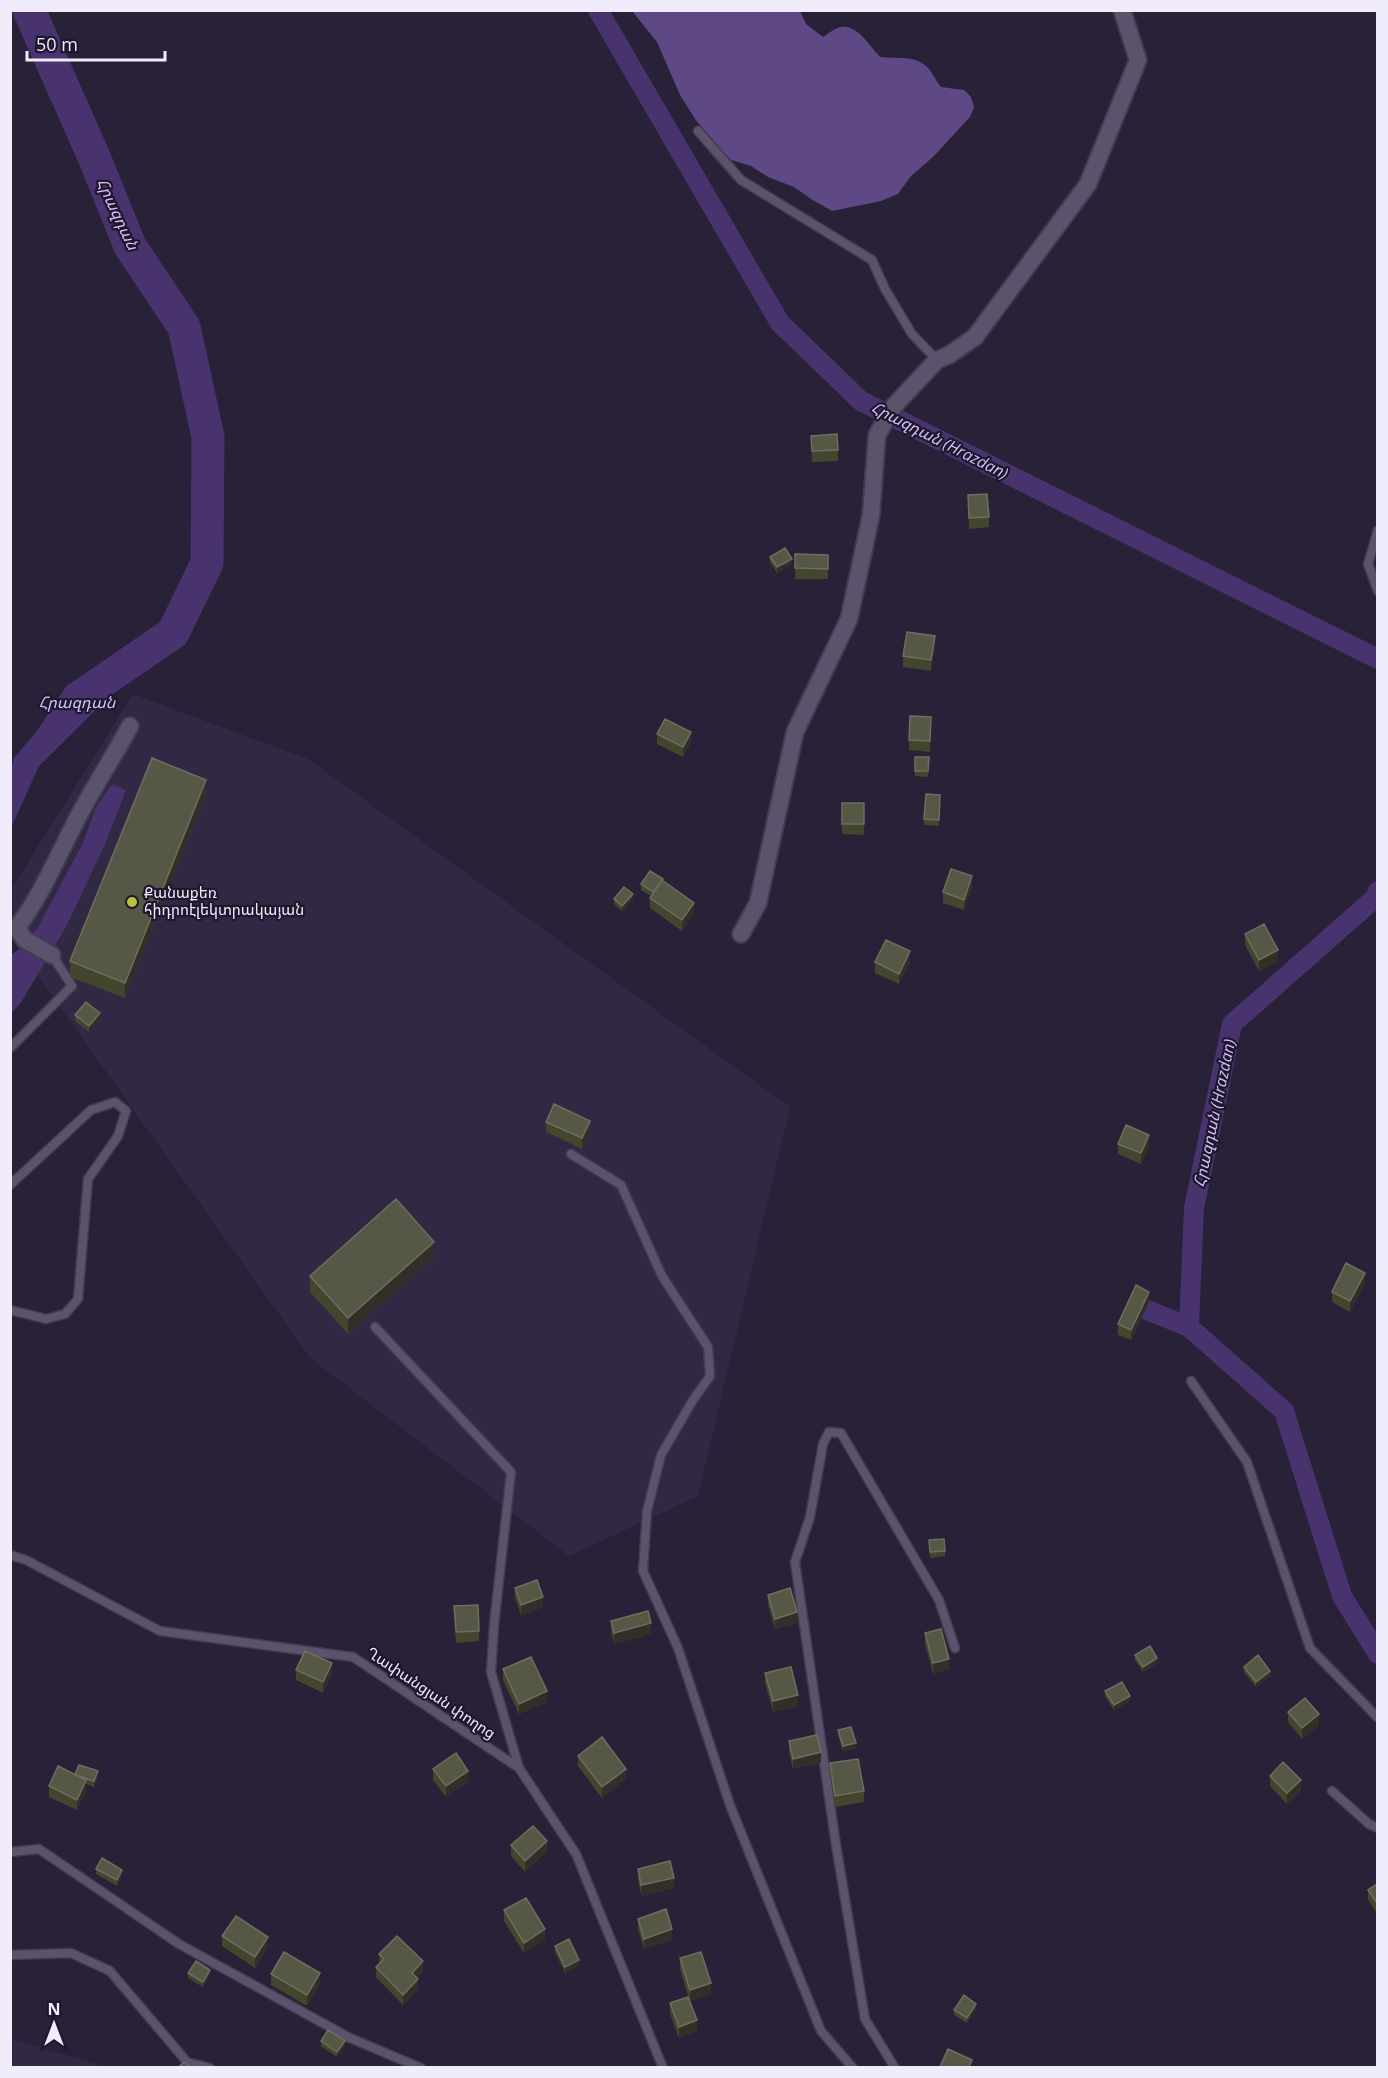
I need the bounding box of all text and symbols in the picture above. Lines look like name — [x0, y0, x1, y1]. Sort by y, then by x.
scale bar — [27, 24, 165, 62]
text: 50 m — [36, 32, 78, 56]
water label: Հրազդան — [92, 175, 145, 255]
water label: Հրազդան (Hrazdan) — [868, 396, 1012, 484]
water label: Հրազդան — [39, 691, 117, 713]
place label: Քանաքեռ հիդրոէլեկտրակայան — [144, 882, 304, 919]
marker: Քանաքեռ հիդրոէլեկտրակայան — [125, 895, 139, 909]
water label: Հրազդան (Hrazdan) — [1188, 1037, 1240, 1189]
street label: Ղափանցյան փողոց — [363, 1642, 500, 1743]
north arrow — [24, 1994, 84, 2054]
text: N — [47, 1998, 61, 2020]

